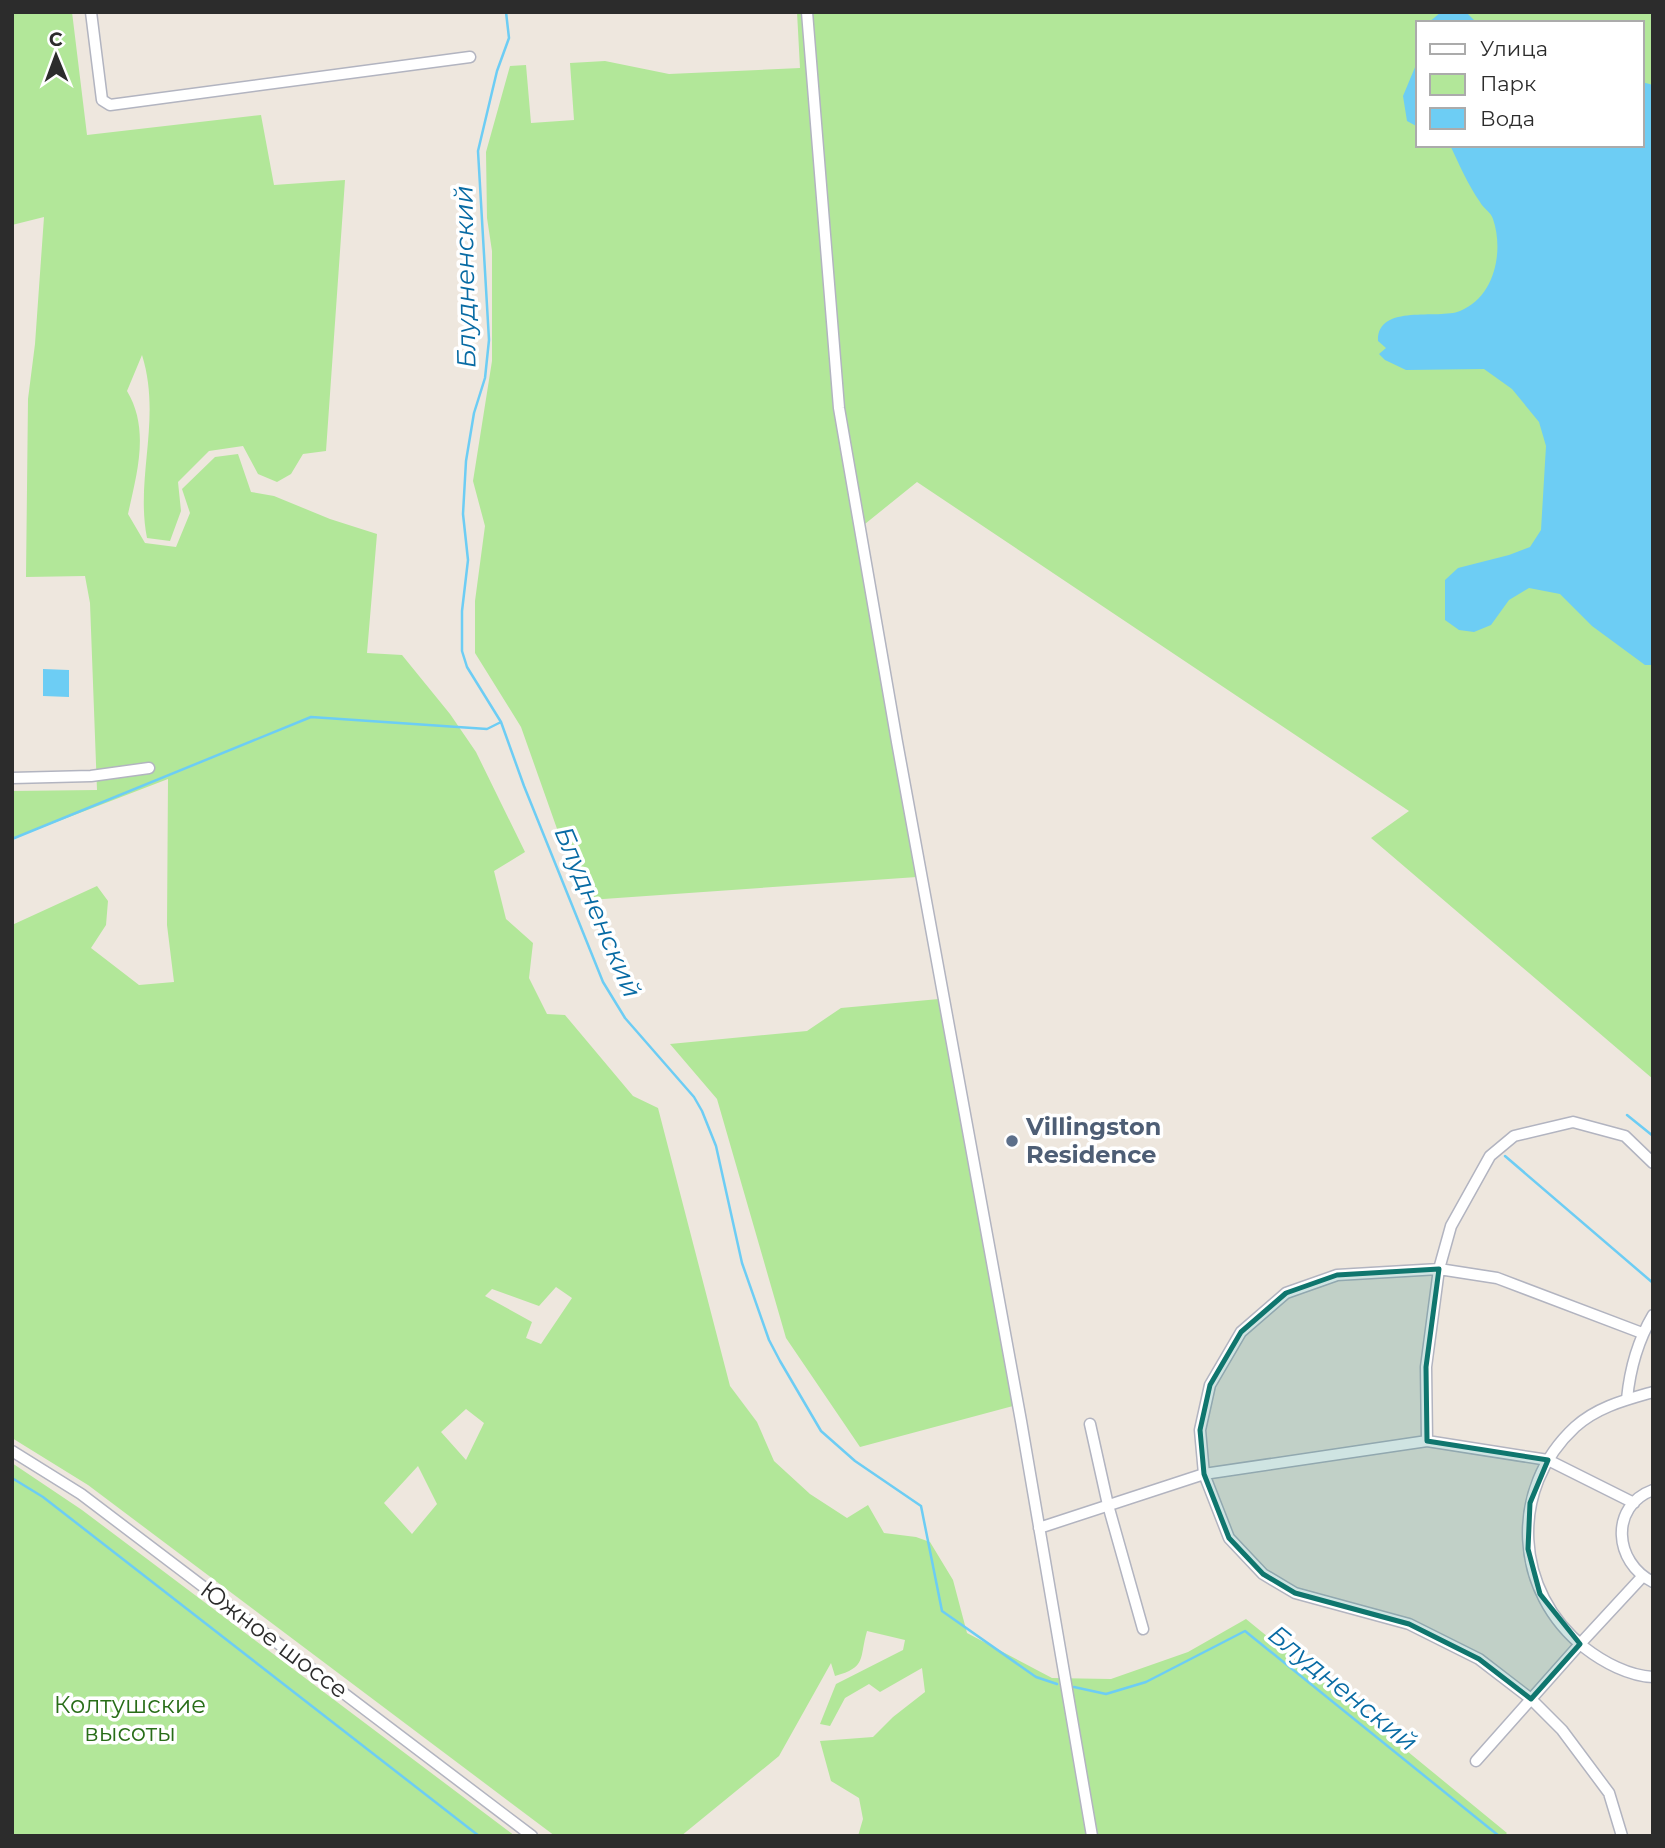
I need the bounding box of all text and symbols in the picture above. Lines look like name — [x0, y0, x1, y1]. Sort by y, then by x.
north arrow — [21, 21, 91, 91]
legend — [1416, 21, 1644, 147]
text: С — [49, 28, 63, 51]
text: Улица — [1480, 36, 1548, 61]
text: Парк — [1480, 71, 1536, 96]
text: Вода — [1480, 106, 1535, 131]
water label: Блудненский — [447, 185, 483, 369]
water label: Блудненский — [548, 822, 648, 1002]
place label: Villingston Residence — [1025, 1112, 1161, 1169]
marker: Villingston Residence — [1004, 1133, 1020, 1149]
street label: Южное шоссе — [195, 1575, 354, 1705]
water label: Блудненский — [1262, 1618, 1424, 1758]
park label: Колтушские высоты — [54, 1690, 206, 1747]

